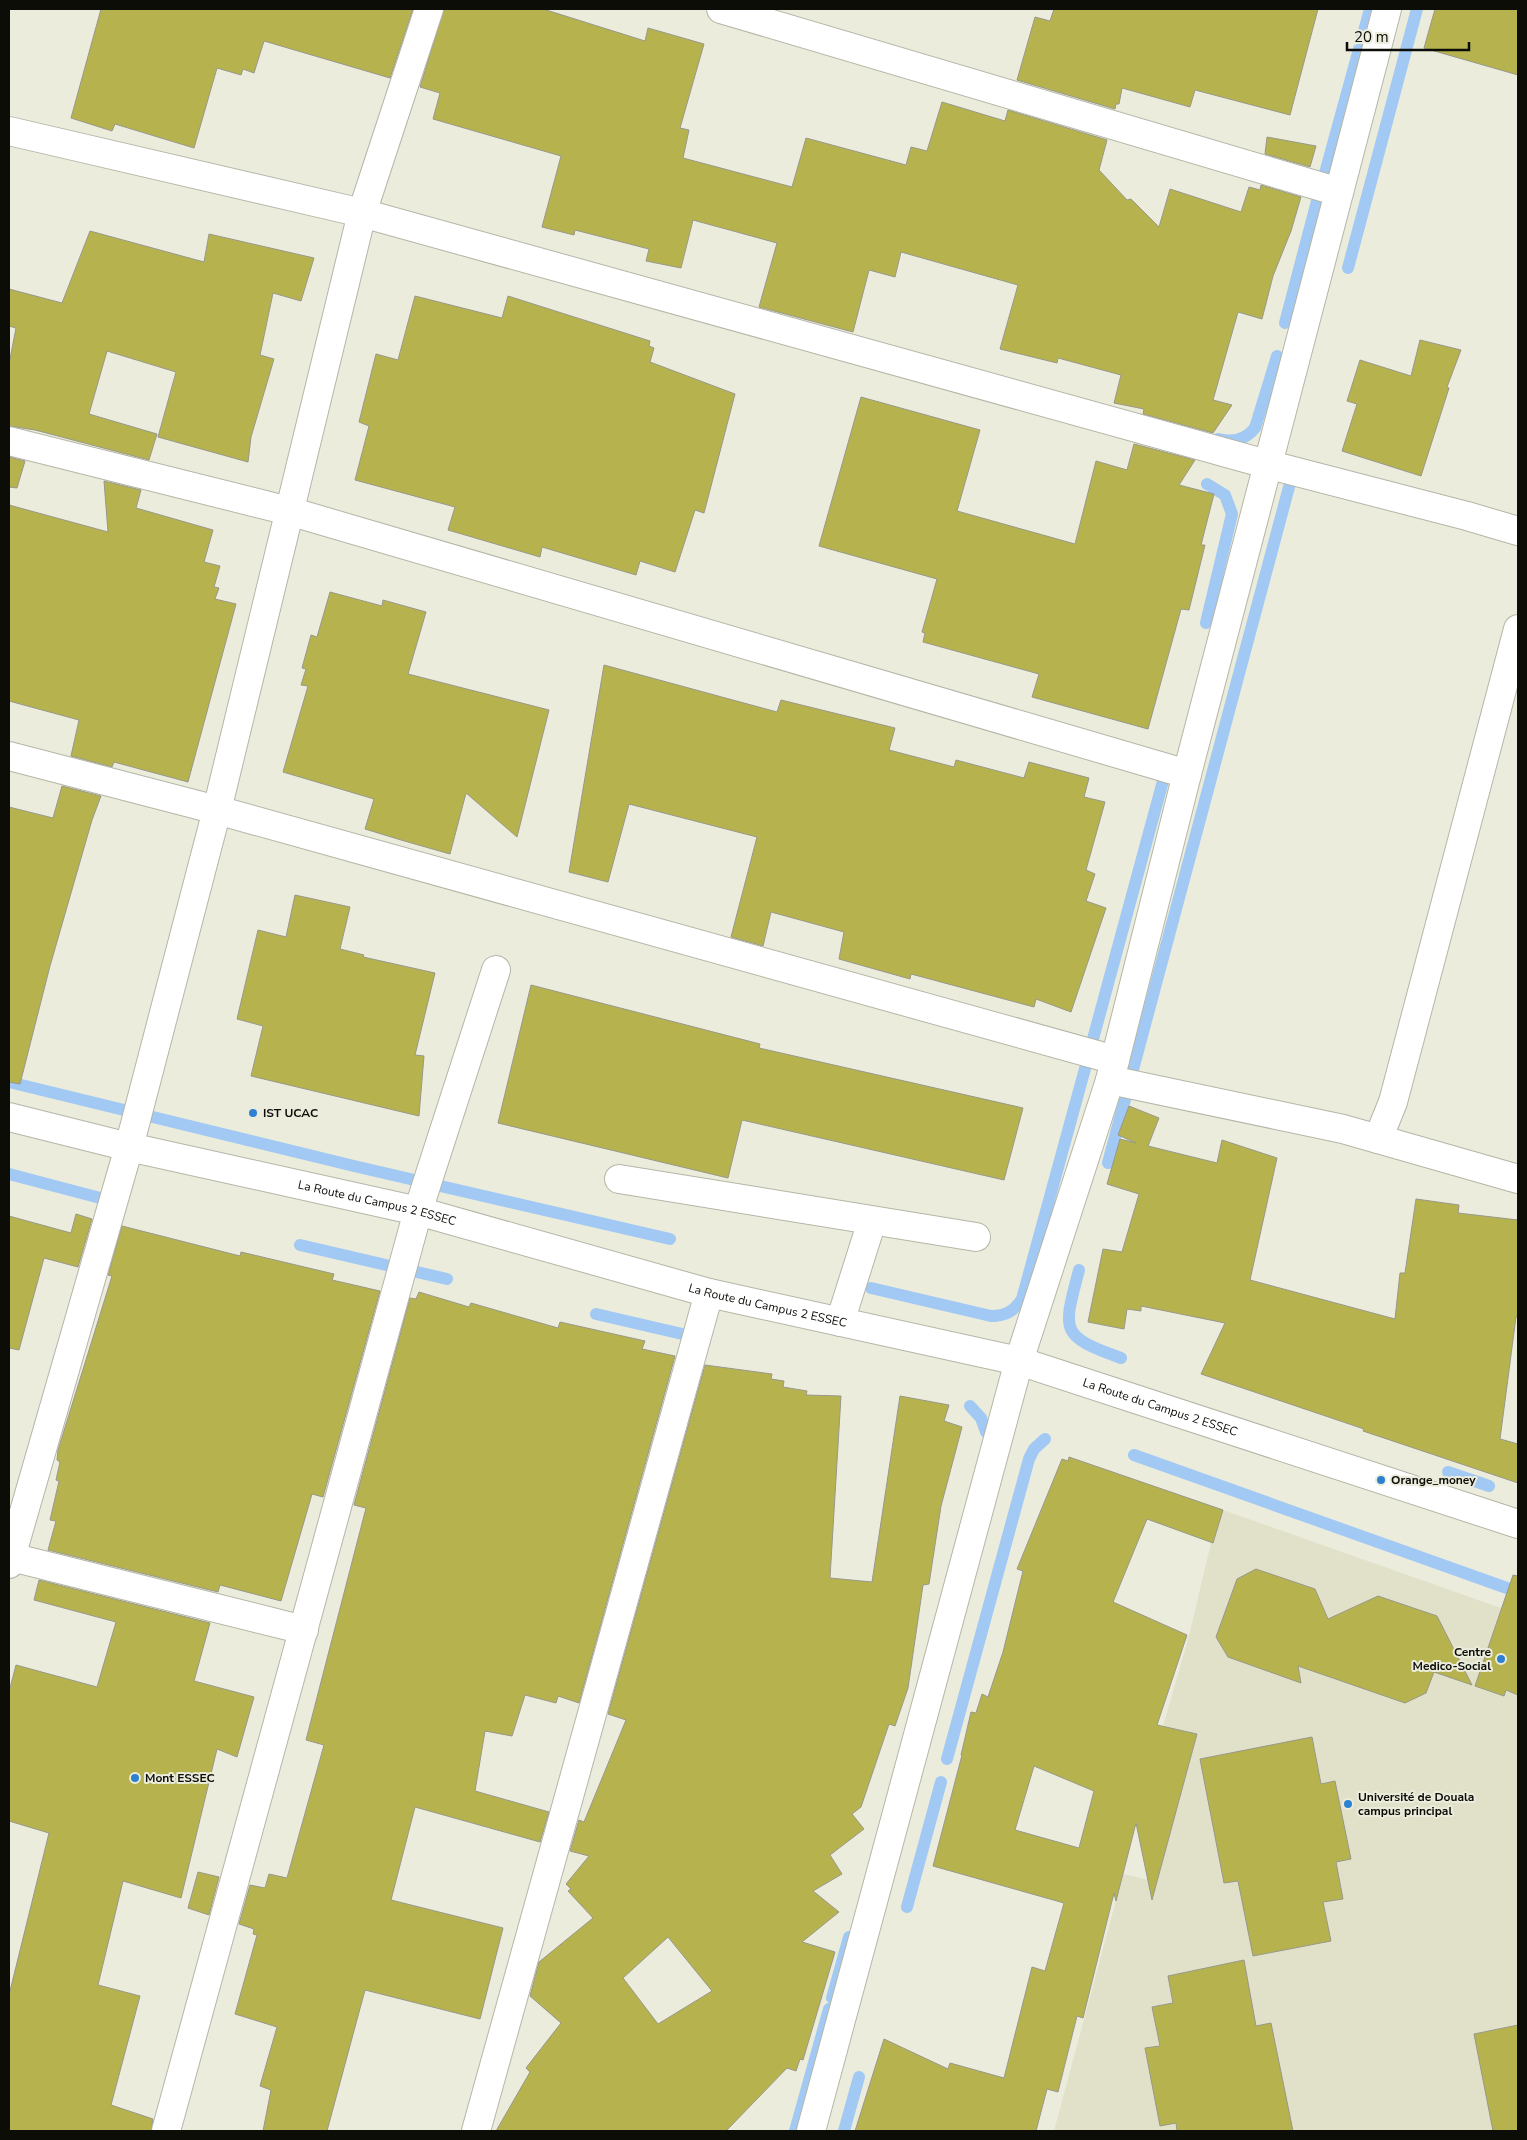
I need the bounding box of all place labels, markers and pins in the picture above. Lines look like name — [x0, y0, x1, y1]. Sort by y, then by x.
place label: IST UCAC — [263, 1105, 318, 1121]
marker: IST UCAC — [247, 1107, 259, 1119]
place label: Orange_money — [1391, 1472, 1476, 1488]
marker: Orange_money — [1375, 1474, 1387, 1486]
place label: Centre Medico-Social — [1413, 1644, 1491, 1674]
marker: Centre Medico-Social — [1495, 1653, 1507, 1665]
place label: Mont ESSEC — [145, 1770, 215, 1786]
marker: Mont ESSEC — [129, 1772, 141, 1784]
place label: Université de Douala campus principal — [1358, 1789, 1474, 1819]
marker: Université de Douala campus principal — [1342, 1798, 1354, 1810]

